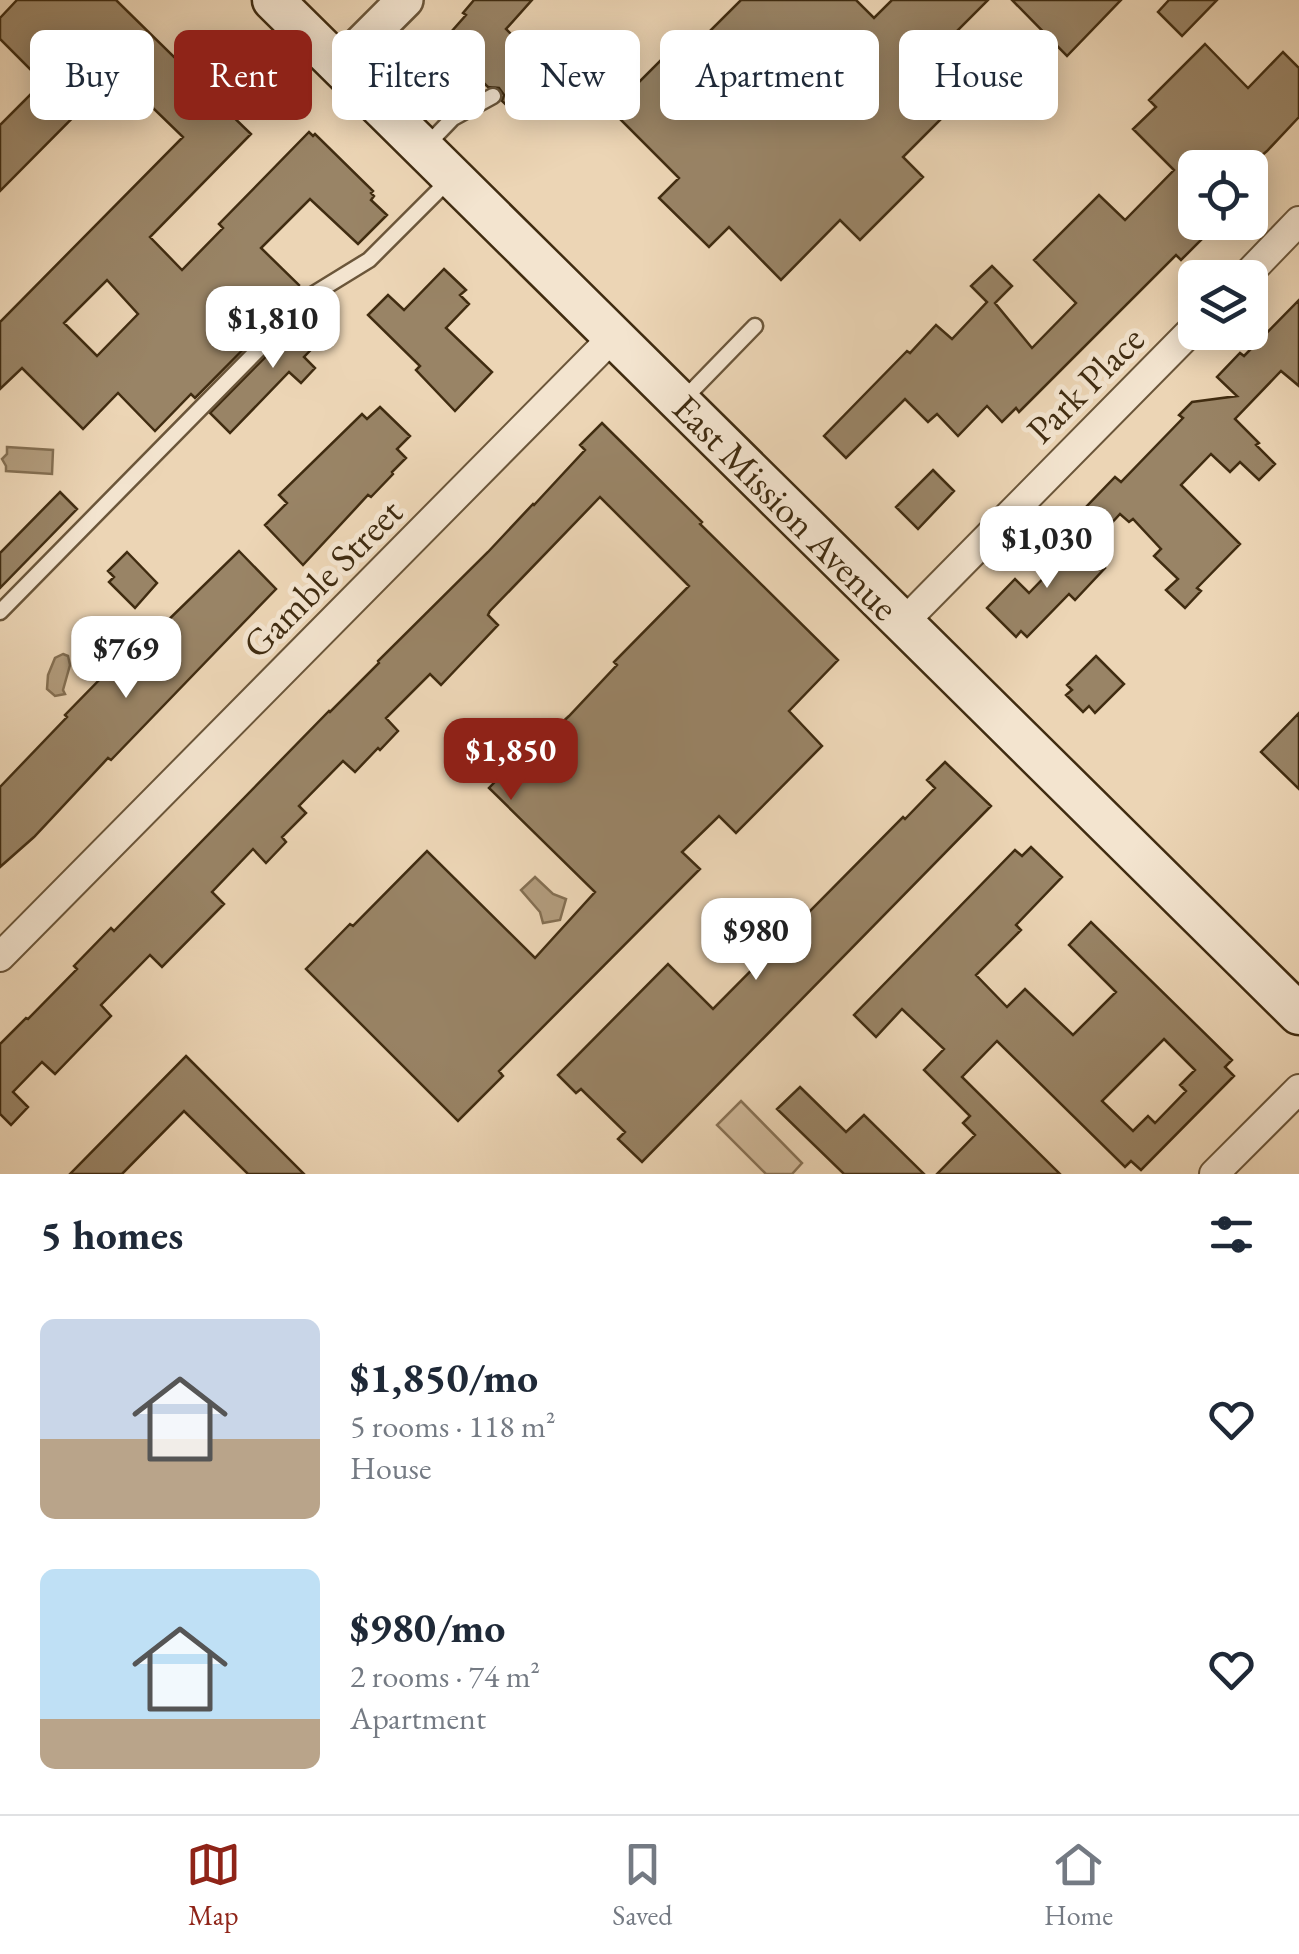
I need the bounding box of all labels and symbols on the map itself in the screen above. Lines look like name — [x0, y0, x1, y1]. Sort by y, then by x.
pin: $1,810 — [192, 286, 354, 371]
street label: Park Place — [1016, 315, 1154, 453]
street label: East Mission Avenue — [662, 383, 910, 631]
street label: Gamble Street — [232, 488, 412, 668]
pin: $1,030 — [966, 506, 1128, 591]
pin: $769 — [67, 616, 185, 701]
pin: $1,850 — [430, 718, 592, 803]
pin: $980 — [697, 898, 815, 983]

